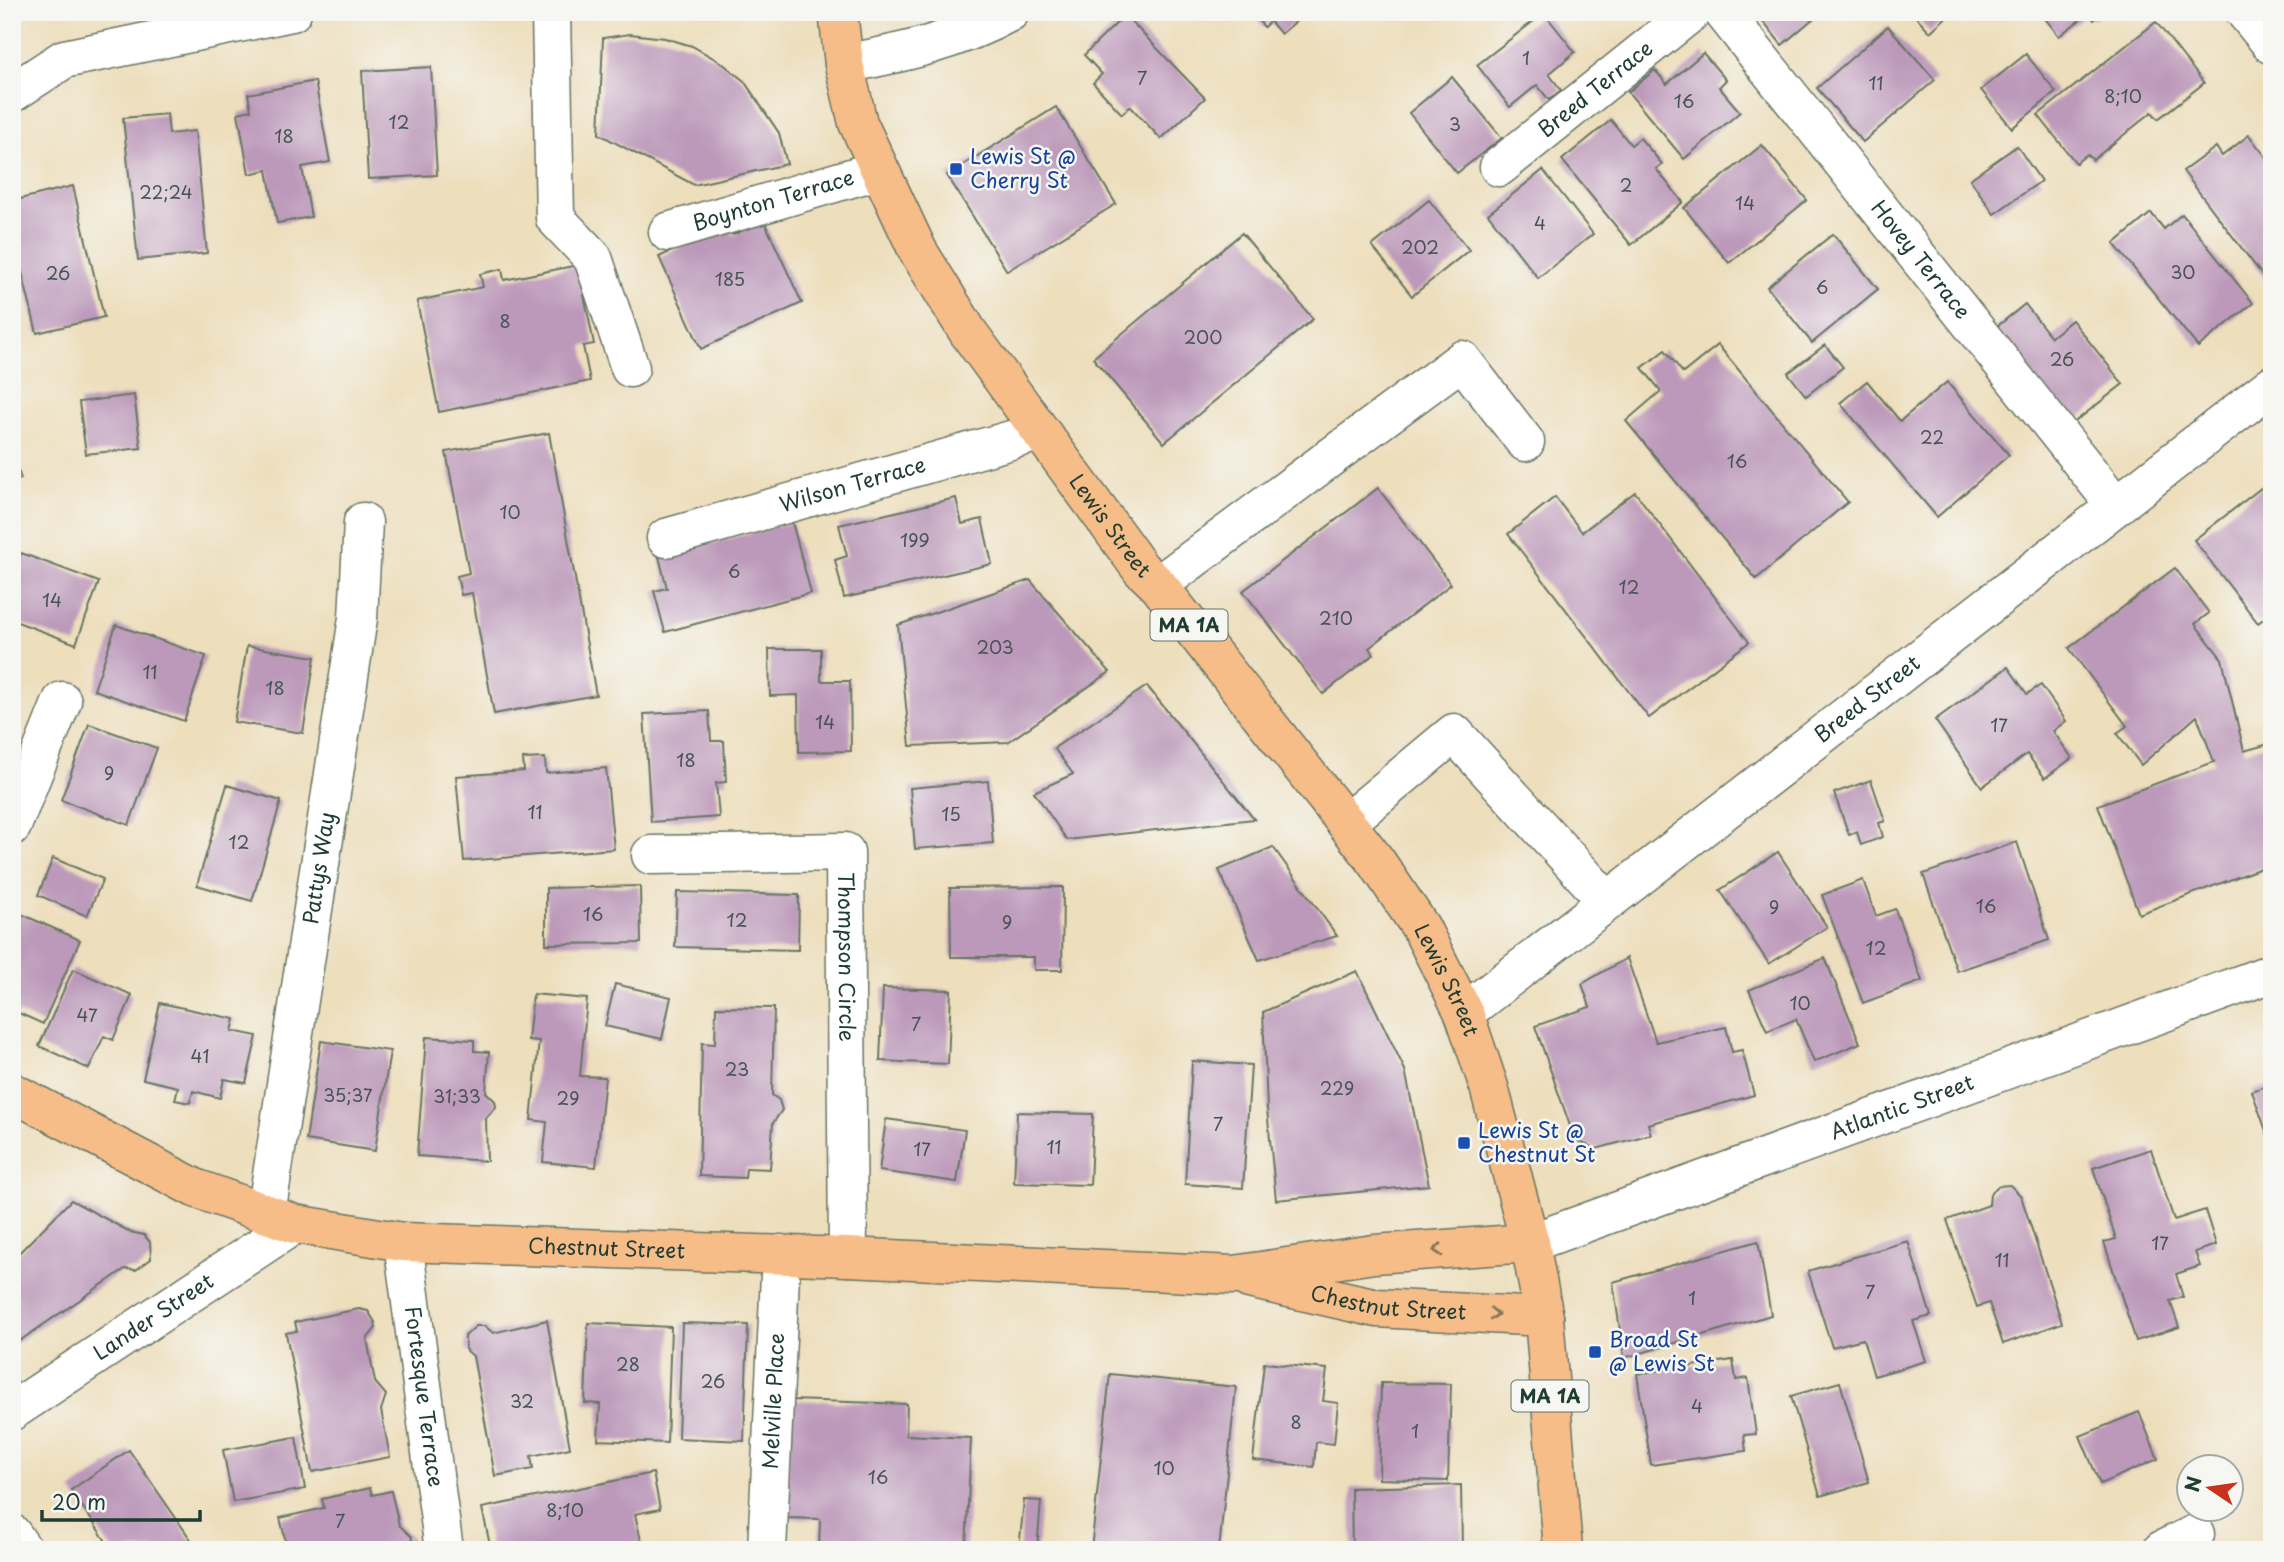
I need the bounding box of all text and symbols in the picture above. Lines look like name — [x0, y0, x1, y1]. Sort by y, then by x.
street label: Breed Terrace — [1530, 32, 1659, 144]
house number: 1 — [1522, 44, 1530, 71]
house number: 7 — [1137, 64, 1147, 91]
house number: 11 — [1868, 69, 1884, 96]
house number: 8;10 — [2104, 82, 2142, 109]
house number: 16 — [1674, 87, 1694, 114]
house number: 12 — [389, 108, 409, 135]
house number: 3 — [1449, 110, 1461, 137]
house number: 18 — [274, 122, 294, 149]
place label: Lewis St @ Cherry St — [970, 139, 1076, 195]
street label: Boynton Terrace — [688, 160, 858, 238]
marker: Lewis St @ Cherry St — [948, 161, 964, 177]
house number: 2 — [1620, 171, 1632, 198]
house number: 22;24 — [139, 178, 193, 205]
house number: 14 — [1735, 189, 1755, 216]
street label: Hovey Terrace — [1865, 193, 1979, 325]
house number: 4 — [1534, 209, 1546, 236]
house number: 202 — [1401, 233, 1439, 260]
house number: 30 — [2170, 258, 2196, 285]
house number: 26 — [46, 259, 70, 286]
house number: 185 — [715, 265, 745, 292]
house number: 6 — [1816, 273, 1828, 300]
house number: 8 — [499, 307, 511, 334]
house number: 200 — [1184, 323, 1222, 350]
house number: 26 — [2050, 345, 2074, 372]
house number: 22 — [1920, 423, 1944, 450]
street label: Wilson Terrace — [775, 447, 929, 519]
house number: 16 — [1727, 447, 1747, 474]
street label: Lewis Street — [1063, 466, 1159, 585]
house number: 10 — [499, 498, 521, 525]
house number: 199 — [900, 526, 930, 553]
house number: 6 — [728, 557, 740, 584]
house number: 12 — [1619, 573, 1639, 600]
house number: 14 — [42, 586, 62, 613]
house number: 210 — [1319, 604, 1353, 631]
road number: MA 1A — [1150, 610, 1228, 640]
house number: 203 — [976, 633, 1014, 660]
street label: Breed Street — [1806, 646, 1926, 749]
house number: 11 — [142, 658, 158, 685]
house number: 18 — [265, 674, 285, 701]
house number: 14 — [815, 708, 835, 735]
house number: 17 — [1990, 711, 2008, 738]
house number: 18 — [676, 746, 696, 773]
house number: 9 — [104, 759, 114, 786]
house number: 11 — [527, 798, 543, 825]
house number: 15 — [941, 800, 961, 827]
street label: Pattys Way — [293, 809, 342, 926]
house number: 12 — [229, 828, 249, 855]
street label: Thompson Circle — [831, 872, 864, 1042]
house number: 16 — [1976, 892, 1996, 919]
house number: 9 — [1769, 893, 1779, 920]
house number: 16 — [583, 900, 603, 927]
house number: 12 — [727, 906, 747, 933]
house number: 9 — [1002, 908, 1012, 935]
street label: Lewis Street — [1407, 918, 1489, 1040]
house number: 12 — [1866, 934, 1886, 961]
house number: 10 — [1789, 989, 1811, 1016]
house number: 47 — [76, 1001, 98, 1028]
house number: 7 — [911, 1010, 921, 1037]
house number: 41 — [191, 1042, 209, 1069]
house number: 23 — [725, 1055, 749, 1082]
street label: Atlantic Street — [1825, 1065, 1978, 1147]
house number: 229 — [1320, 1074, 1354, 1101]
house number: 35;37 — [323, 1081, 373, 1108]
house number: 31;33 — [433, 1082, 481, 1109]
house number: 29 — [557, 1084, 579, 1111]
house number: 7 — [1213, 1110, 1223, 1137]
place label: Lewis St @ Chestnut St — [1478, 1113, 1595, 1169]
house number: 11 — [1046, 1133, 1062, 1160]
house number: 17 — [913, 1135, 931, 1162]
marker: Lewis St @ Chestnut St — [1456, 1135, 1472, 1151]
street label: Chestnut Street — [528, 1228, 686, 1265]
house number: 17 — [2151, 1229, 2169, 1256]
one-way arrow — [1432, 1242, 1443, 1257]
house number: 11 — [1994, 1246, 2010, 1273]
street label: Lander Street — [86, 1264, 219, 1367]
street label: Chestnut Street — [1308, 1275, 1467, 1327]
house number: 7 — [1865, 1278, 1875, 1305]
house number: 1 — [1688, 1284, 1696, 1311]
street label: Fortesque Terrace — [398, 1304, 453, 1489]
one-way arrow — [1489, 1306, 1500, 1321]
place label: Broad St @ Lewis St — [1609, 1322, 1715, 1378]
street label: Melville Place — [753, 1332, 791, 1470]
marker: Broad St @ Lewis St — [1587, 1344, 1603, 1360]
house number: 28 — [616, 1350, 640, 1377]
house number: 26 — [701, 1367, 725, 1394]
road number: MA 1A — [1512, 1380, 1588, 1412]
house number: 32 — [510, 1387, 534, 1414]
house number: 4 — [1691, 1392, 1703, 1419]
house number: 8 — [1290, 1408, 1302, 1435]
house number: 1 — [1411, 1417, 1419, 1444]
house number: 10 — [1153, 1454, 1175, 1481]
north arrow — [2176, 1454, 2246, 1524]
house number: 16 — [868, 1463, 888, 1490]
text: N — [2177, 1473, 2208, 1494]
scale bar — [42, 1478, 200, 1522]
text: 20 m — [52, 1485, 106, 1517]
house number: 8;10 — [546, 1496, 584, 1523]
house number: 7 — [335, 1507, 345, 1534]

